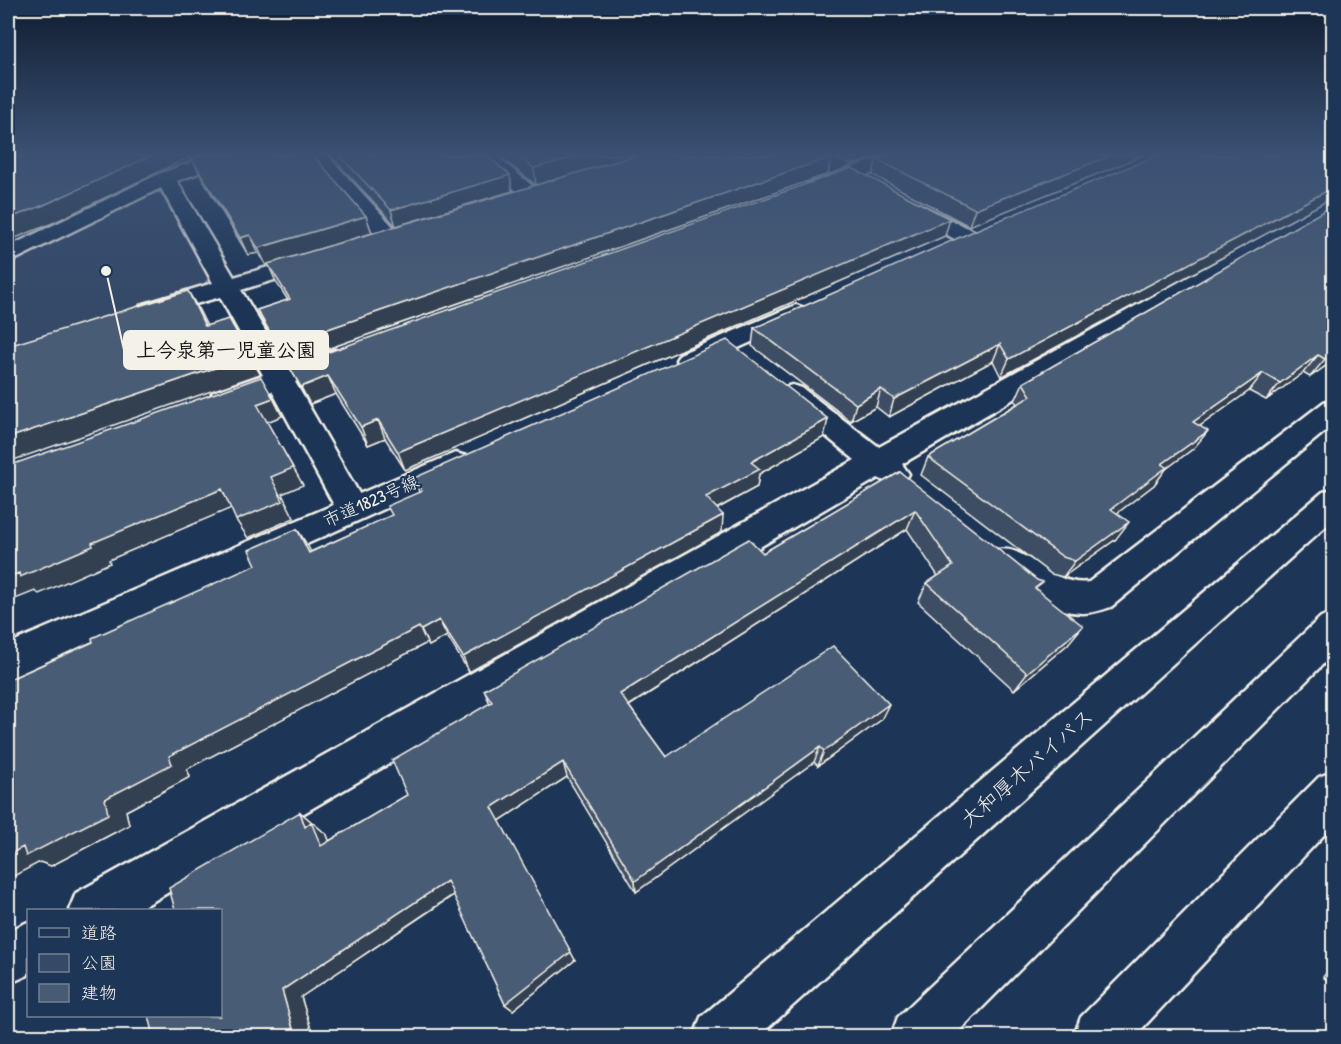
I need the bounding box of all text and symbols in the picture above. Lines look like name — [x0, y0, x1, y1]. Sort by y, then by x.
callout: 上今泉第一児童公園 — [124, 331, 328, 369]
text: 上今泉第一児童公園 — [136, 336, 316, 363]
street label: 市道1823号線 — [319, 468, 423, 533]
street label: 大和厚木バイパス — [954, 702, 1099, 834]
legend — [27, 909, 222, 1017]
text: 道路 — [81, 920, 117, 945]
text: 公園 — [81, 950, 117, 975]
text: 建物 — [81, 980, 117, 1005]

